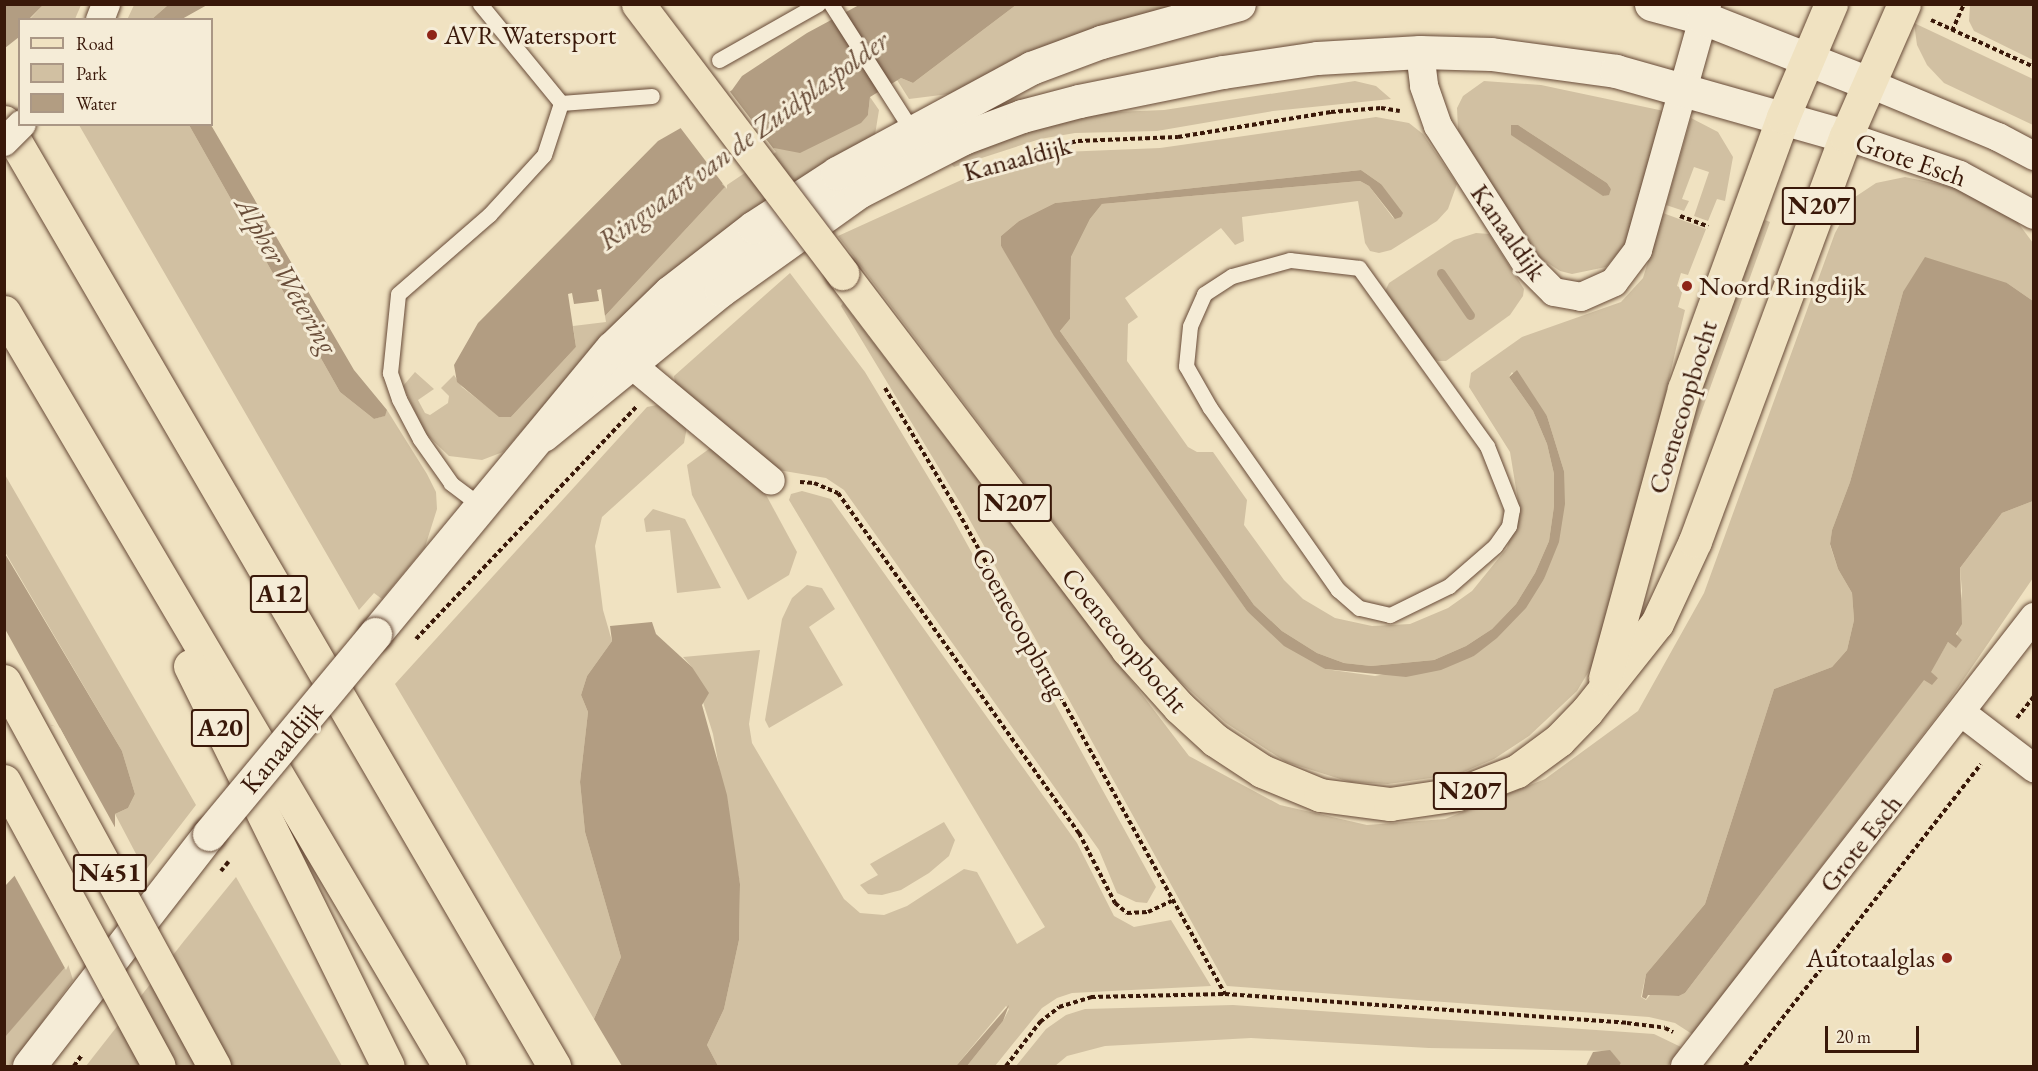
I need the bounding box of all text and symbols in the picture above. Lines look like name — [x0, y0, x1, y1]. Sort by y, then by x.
legend — [18, 18, 213, 126]
place label: AVR Watersport — [444, 19, 616, 51]
water label: Ringvaart van de Zuidplaspolder — [591, 23, 895, 257]
marker: AVR Watersport — [425, 28, 439, 42]
text: Road — [76, 32, 114, 55]
text: Park — [76, 62, 107, 85]
text: Water — [76, 92, 117, 115]
street label: Grote Esch — [1851, 125, 1971, 193]
street label: Kanaaldijk — [959, 128, 1075, 188]
street label: Kanaaldijk — [1464, 177, 1554, 287]
road number: N207 — [1782, 183, 1856, 229]
water label: Alpher Wetering — [228, 190, 346, 360]
place label: Noord Ringdijk — [1699, 270, 1866, 302]
marker: Noord Ringdijk — [1680, 279, 1694, 293]
street label: Coenecoopbocht — [1640, 316, 1724, 498]
road number: N207 — [978, 480, 1052, 526]
street label: Coenecoopbrug — [965, 542, 1075, 704]
street label: Coenecoopbocht — [1055, 561, 1195, 719]
road number: A12 — [249, 571, 309, 617]
street label: Kanaaldijk — [233, 694, 329, 800]
road number: A20 — [190, 705, 250, 751]
road number: N207 — [1432, 768, 1508, 814]
street label: Grote Esch — [1812, 788, 1908, 898]
road number: N451 — [72, 850, 148, 896]
place label: Autotaalglas — [1806, 942, 1935, 974]
marker: Autotaalglas — [1940, 951, 1954, 965]
scale bar — [1828, 1014, 1922, 1052]
text: 20 m — [1836, 1025, 1871, 1048]

